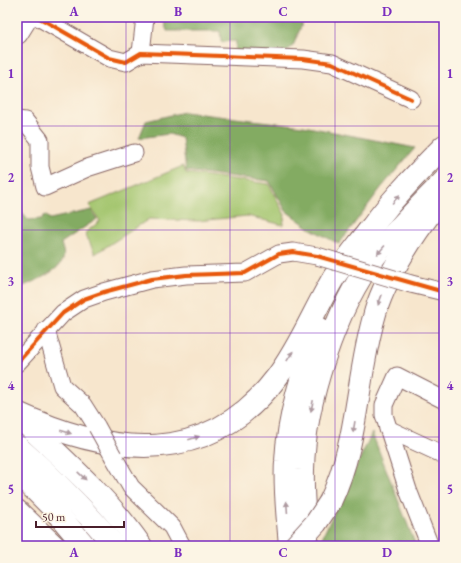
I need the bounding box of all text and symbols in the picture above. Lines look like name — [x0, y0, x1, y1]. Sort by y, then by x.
text: A — [68, 3, 79, 20]
text: B — [174, 3, 182, 20]
text: C — [278, 3, 288, 20]
text: D — [382, 3, 392, 20]
text: 1 — [8, 65, 15, 82]
text: 1 — [447, 65, 454, 82]
text: 2 — [8, 169, 15, 186]
text: 2 — [447, 169, 454, 186]
one-way arrow — [391, 193, 400, 204]
one-way arrow — [376, 244, 385, 255]
text: 3 — [8, 273, 15, 290]
text: 3 — [447, 273, 454, 290]
one-way arrow — [376, 294, 382, 306]
one-way arrow — [286, 351, 294, 361]
text: 4 — [8, 377, 15, 394]
text: 4 — [447, 377, 454, 394]
one-way arrow — [309, 400, 315, 412]
one-way arrow — [351, 421, 357, 433]
one-way arrow — [61, 429, 73, 435]
one-way arrow — [188, 435, 200, 441]
one-way arrow — [77, 472, 87, 481]
text: 5 — [8, 481, 14, 498]
text: 5 — [447, 481, 453, 498]
one-way arrow — [283, 501, 290, 513]
scale bar — [36, 503, 124, 529]
text: 50 m — [42, 509, 66, 525]
text: A — [68, 544, 79, 561]
text: B — [174, 544, 182, 561]
text: C — [278, 544, 288, 561]
text: D — [382, 544, 392, 561]

